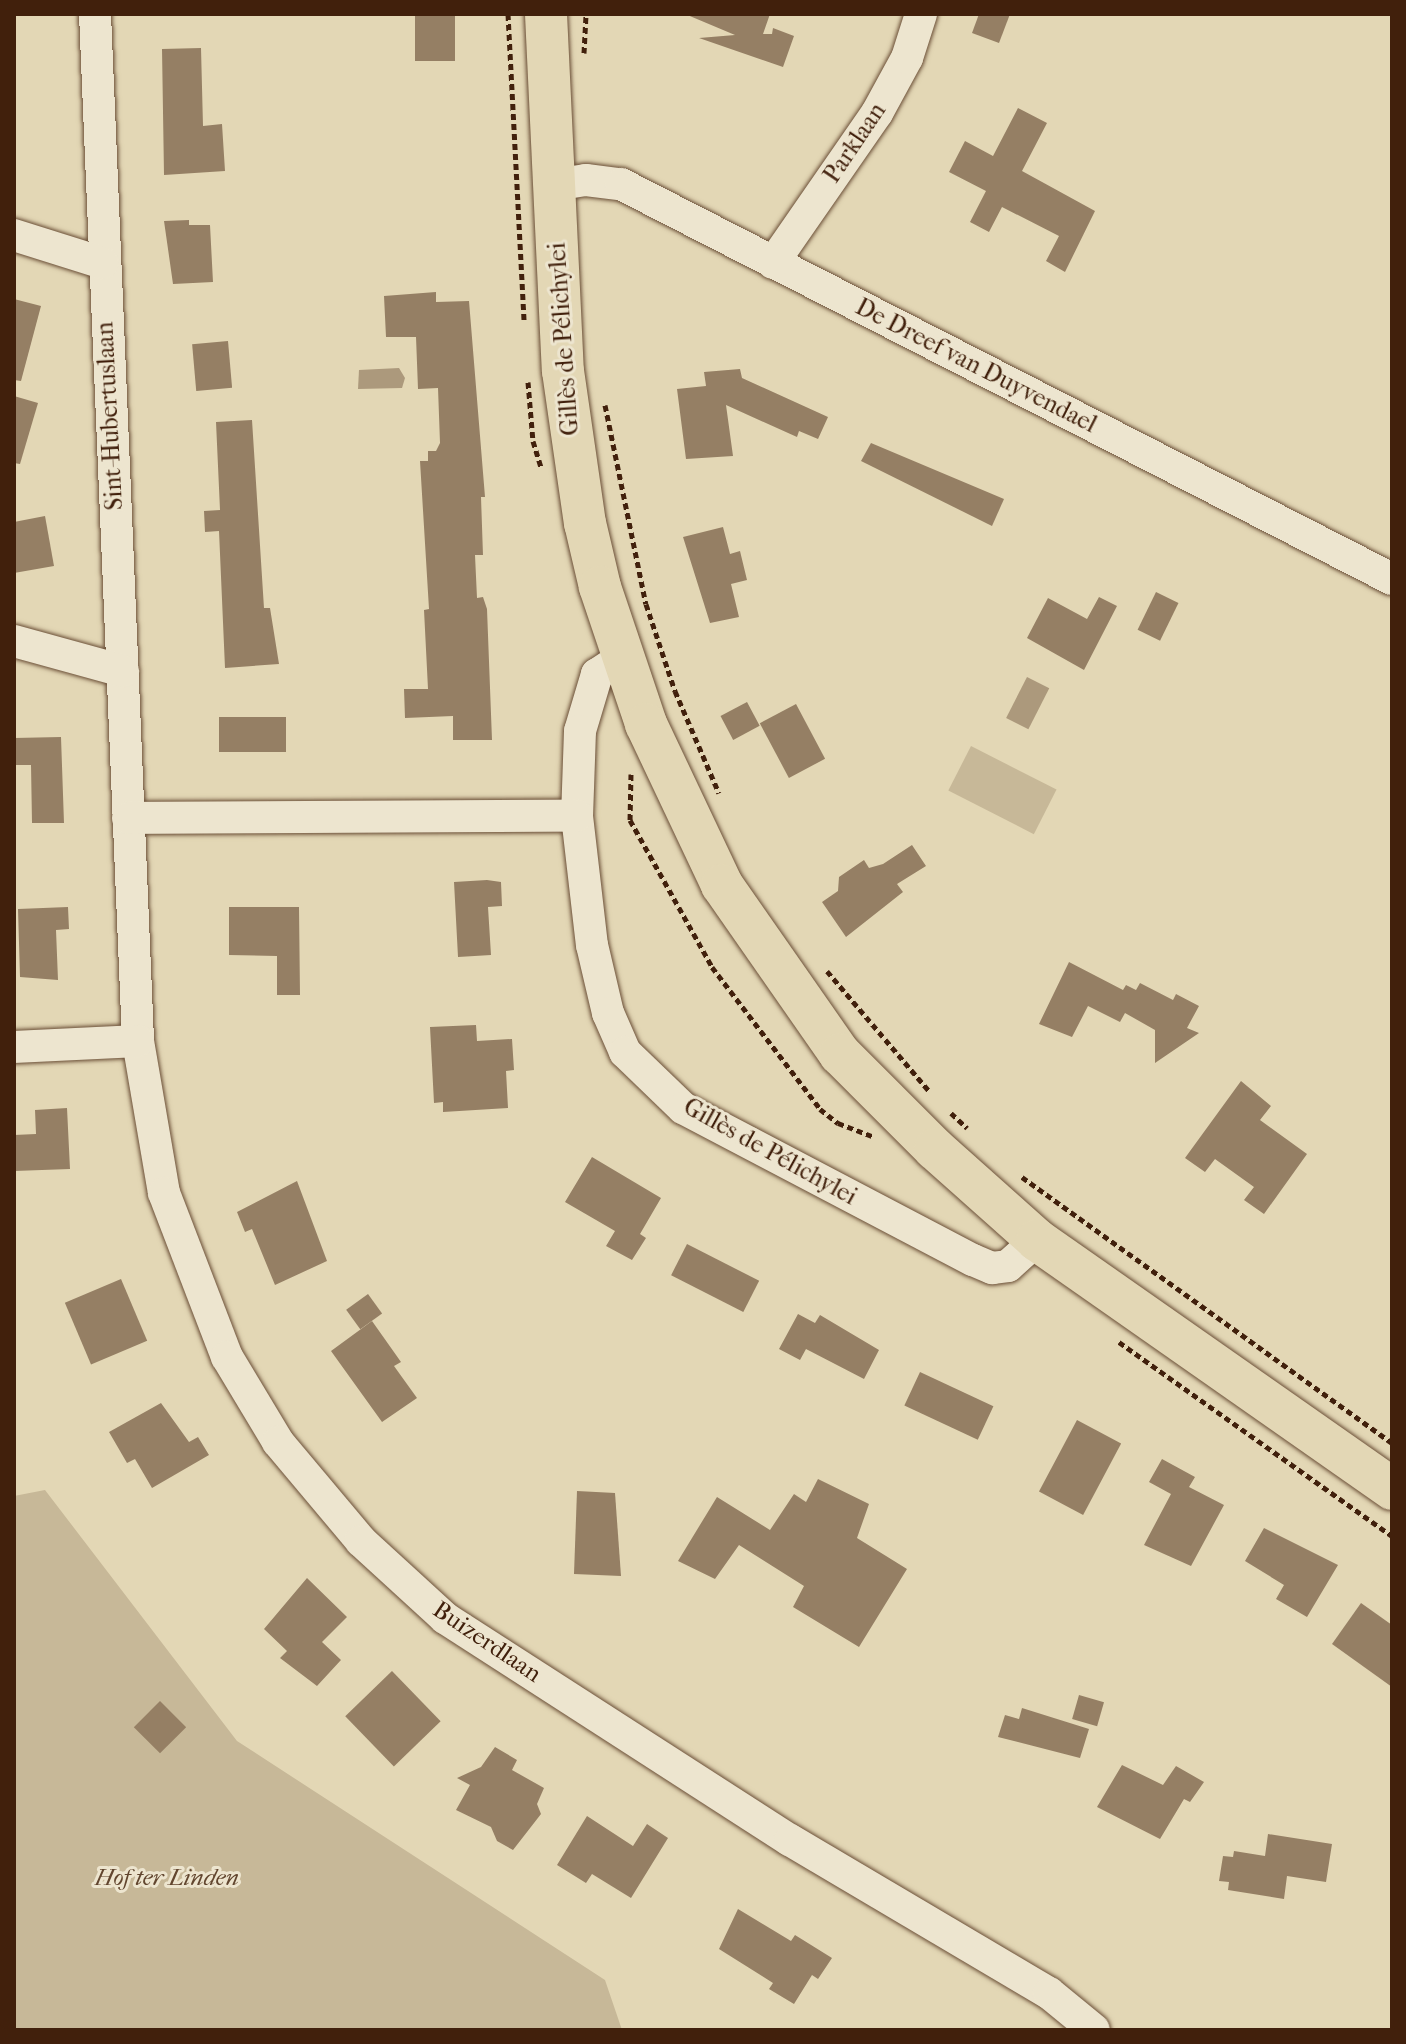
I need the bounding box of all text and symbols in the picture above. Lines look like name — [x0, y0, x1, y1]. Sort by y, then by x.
street label: Parklaan — [818, 97, 892, 189]
street label: Gillès de Pélichylei — [543, 241, 585, 437]
street label: De Dreef van Duyvendael — [851, 293, 1101, 439]
street label: Sint-Hubertuslaan — [91, 321, 129, 511]
street label: Gillès de Pélichylei — [678, 1092, 862, 1212]
street label: Buizerdlaan — [427, 1595, 547, 1689]
park label: Hof ter Linden — [95, 1864, 239, 1892]

